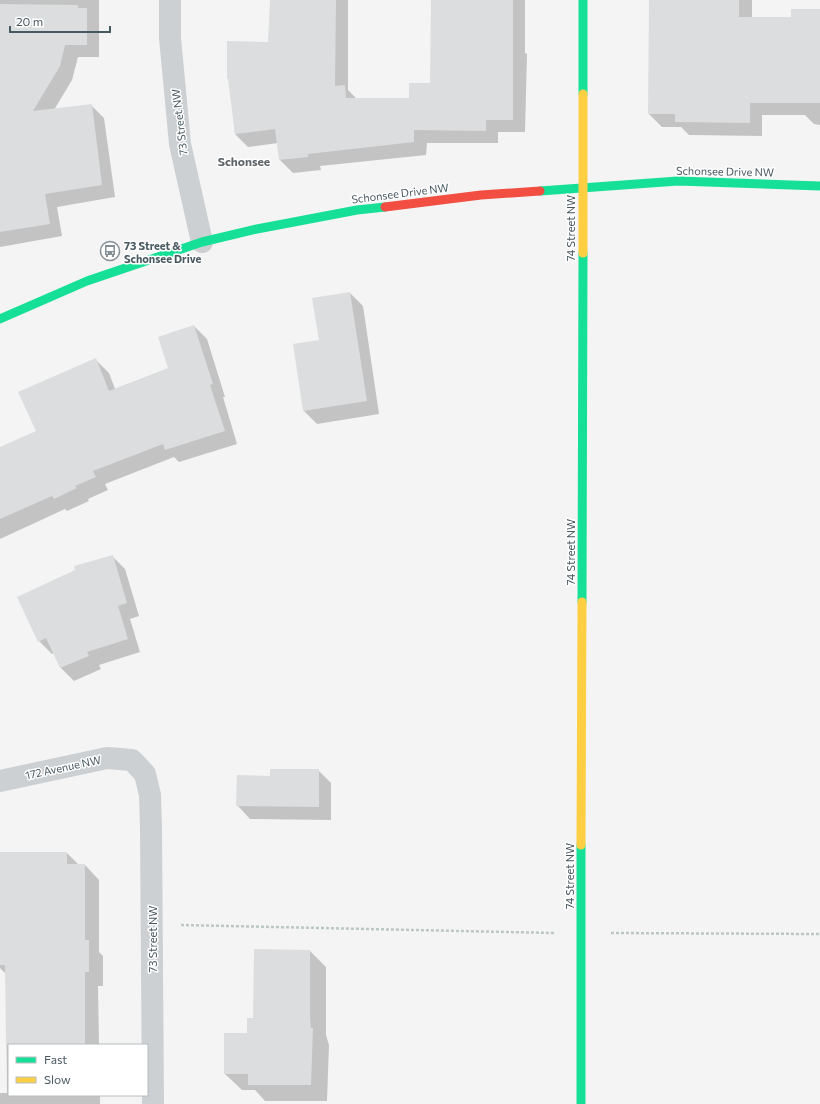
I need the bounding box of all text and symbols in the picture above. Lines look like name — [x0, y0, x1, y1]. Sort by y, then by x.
scale bar — [10, 8, 110, 34]
text: 20 m — [16, 14, 43, 28]
street label: 73 Street NW — [168, 88, 190, 156]
district label: Schonsee — [218, 154, 270, 168]
street label: Schonsee Drive NW — [676, 164, 774, 178]
street label: Schonsee Drive NW — [351, 181, 449, 205]
street label: 74 Street NW — [564, 195, 577, 261]
place label: 73 Street & Schonsee Drive — [124, 239, 201, 265]
bus stop icon: 73 Street & Schonsee Drive — [99, 240, 121, 262]
street label: 74 Street NW — [564, 519, 577, 585]
street label: 172 Avenue NW — [24, 753, 102, 781]
street label: 74 Street NW — [563, 843, 576, 909]
street label: 73 Street NW — [146, 906, 159, 972]
legend — [8, 1044, 148, 1096]
text: Fast — [44, 1052, 67, 1066]
text: Slow — [44, 1072, 71, 1086]

